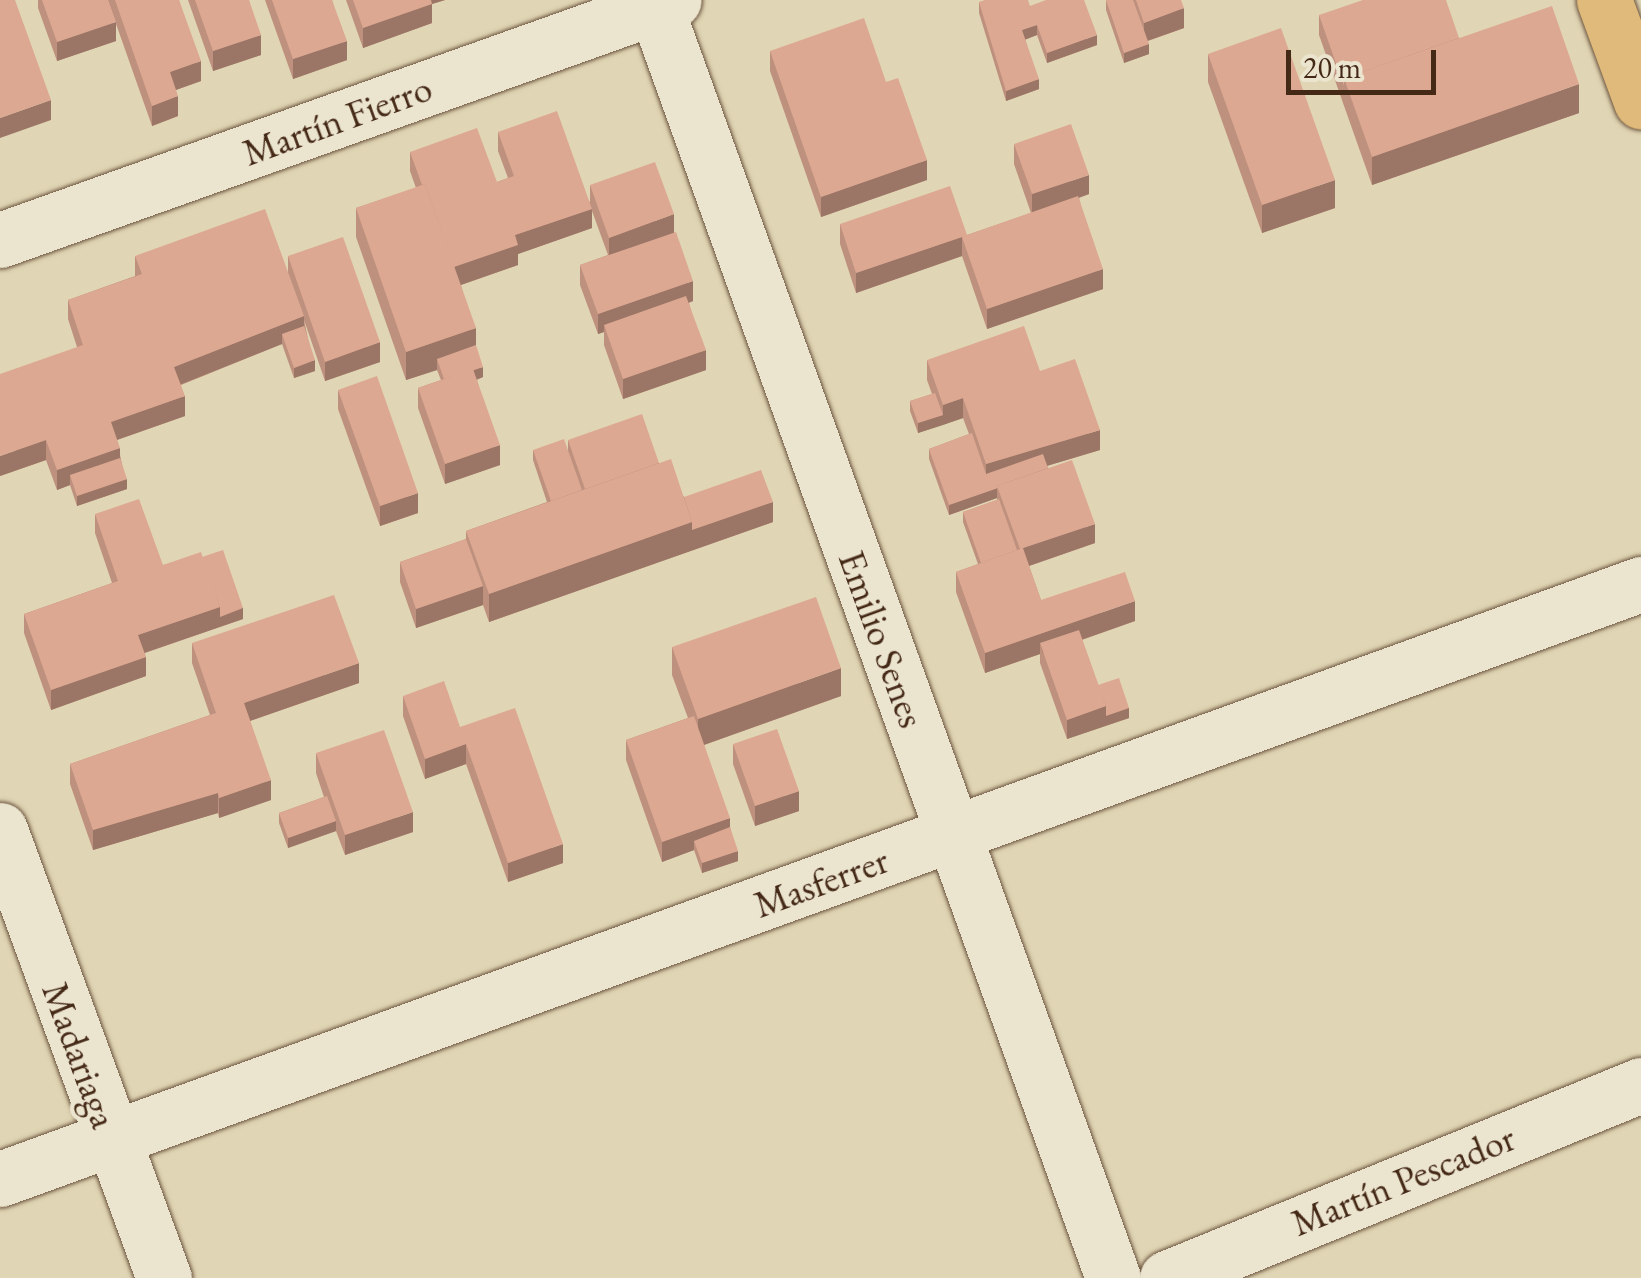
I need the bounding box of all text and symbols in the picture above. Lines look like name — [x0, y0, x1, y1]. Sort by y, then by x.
scale bar — [1291, 30, 1441, 92]
text: 20 m — [1303, 48, 1361, 87]
street label: Martín Fierro — [236, 65, 438, 175]
street label: Emilio Senes — [829, 544, 935, 734]
street label: Masferrer — [748, 837, 894, 927]
street label: Madariaga — [33, 976, 127, 1134]
street label: Martín Pescador — [1284, 1114, 1522, 1246]

